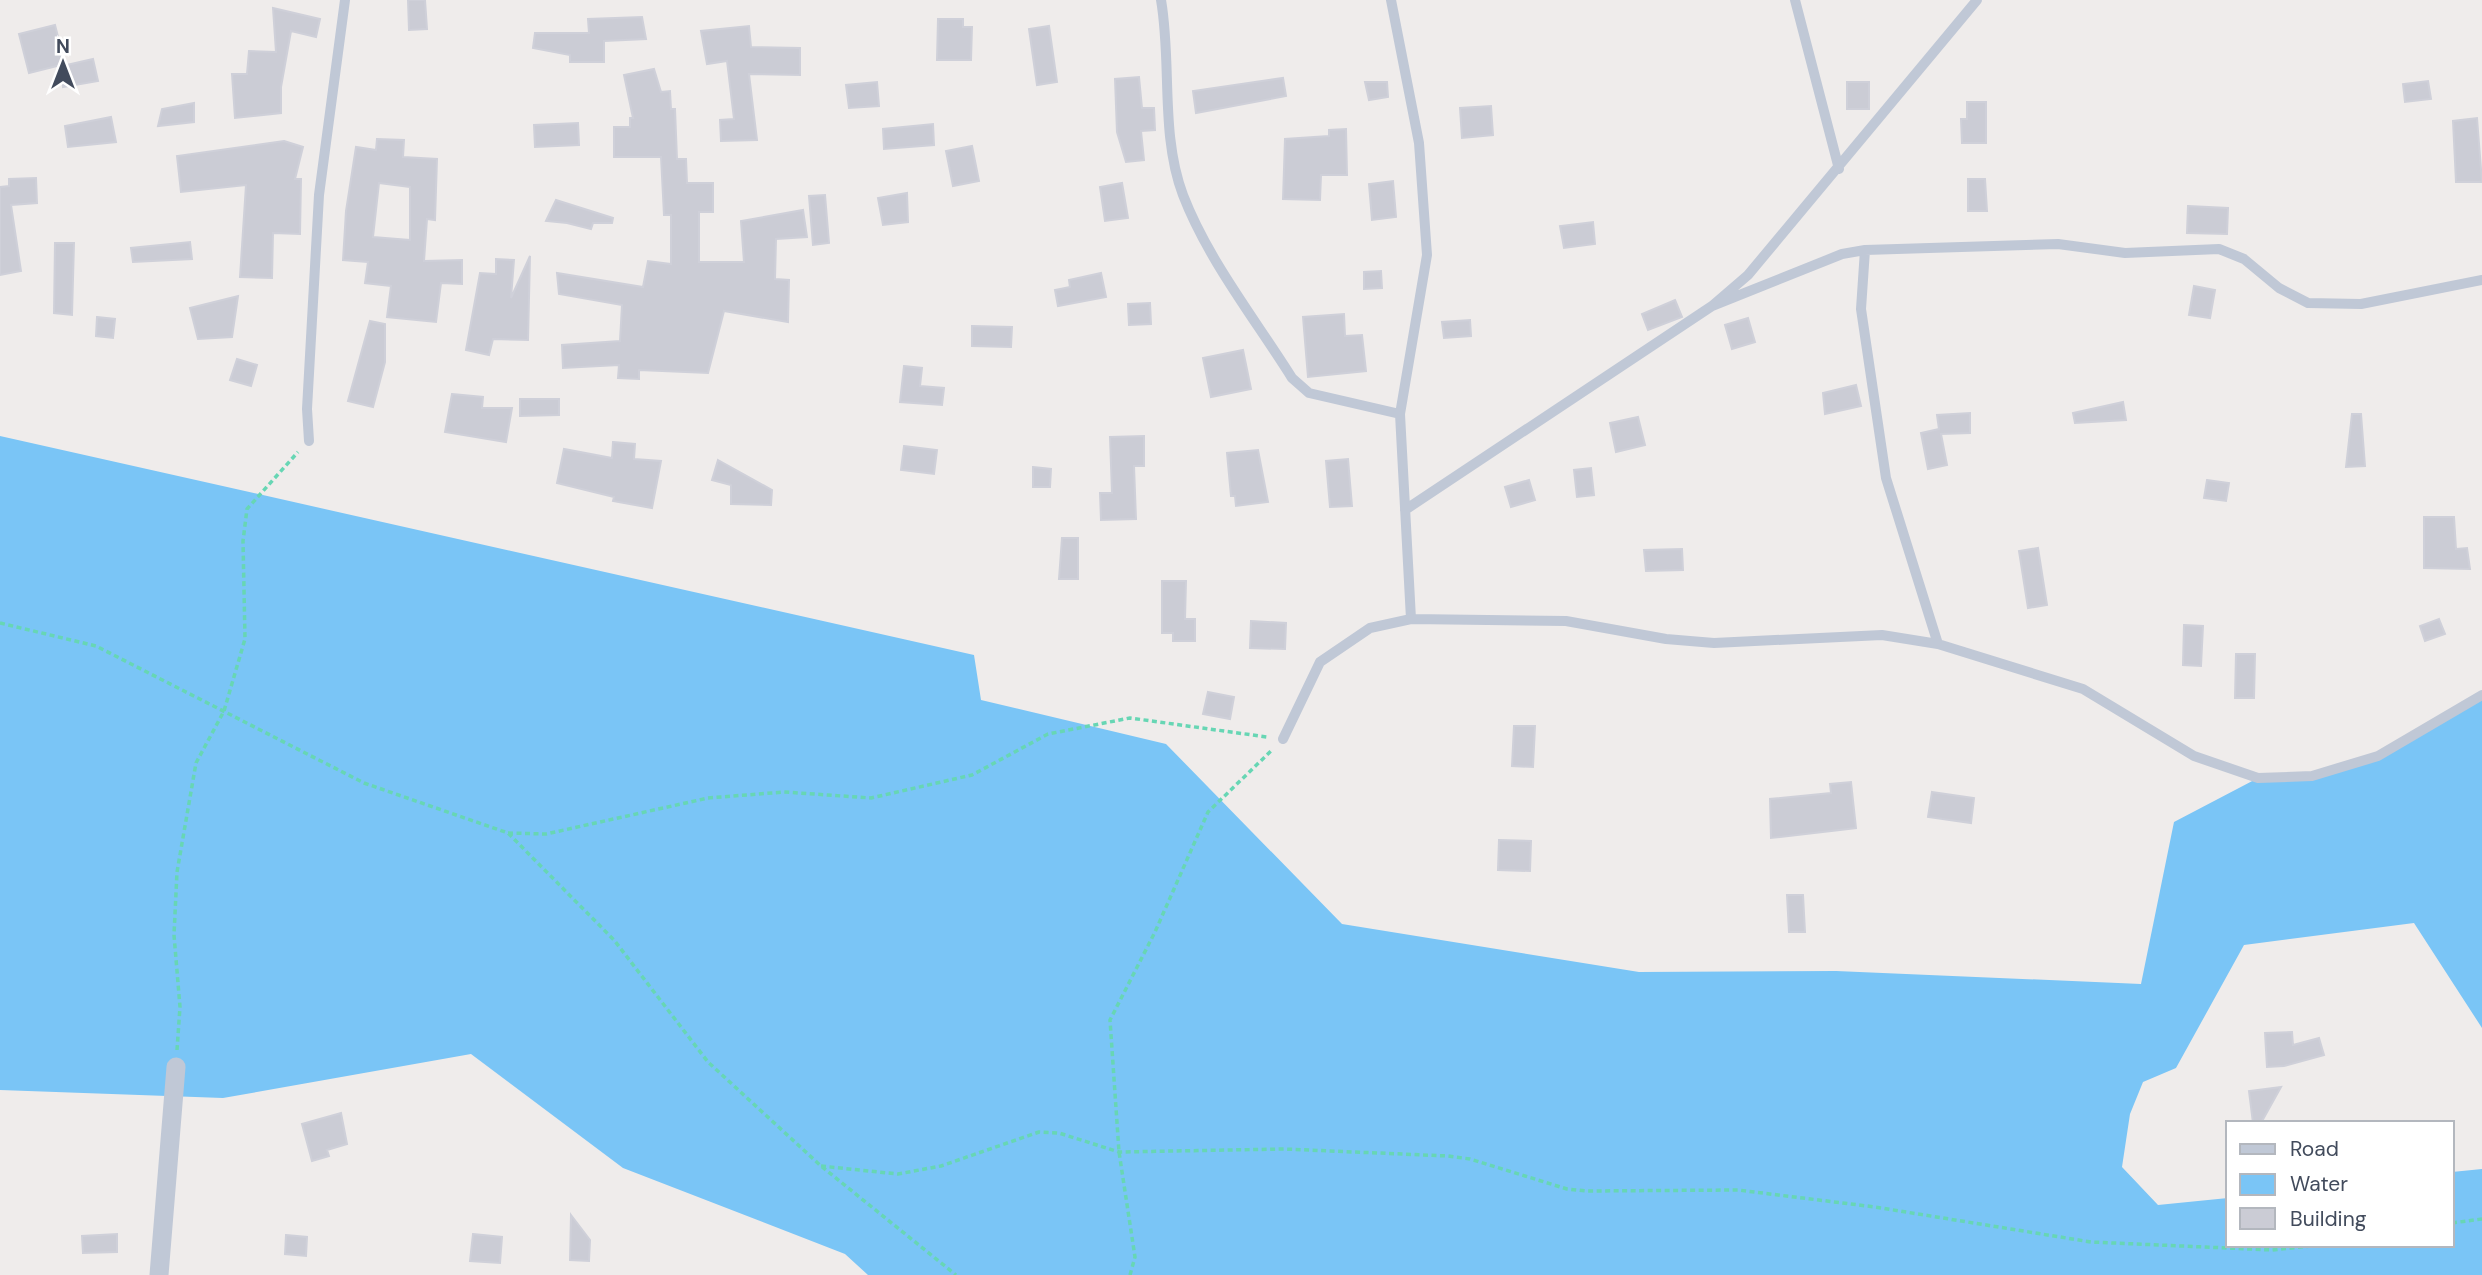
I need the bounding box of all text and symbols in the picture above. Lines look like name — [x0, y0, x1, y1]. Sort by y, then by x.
north arrow — [28, 28, 98, 98]
text: N — [56, 34, 70, 59]
legend — [2226, 1121, 2454, 1247]
text: Road — [2290, 1135, 2339, 1163]
text: Water — [2290, 1170, 2348, 1198]
text: Building — [2290, 1205, 2367, 1233]

